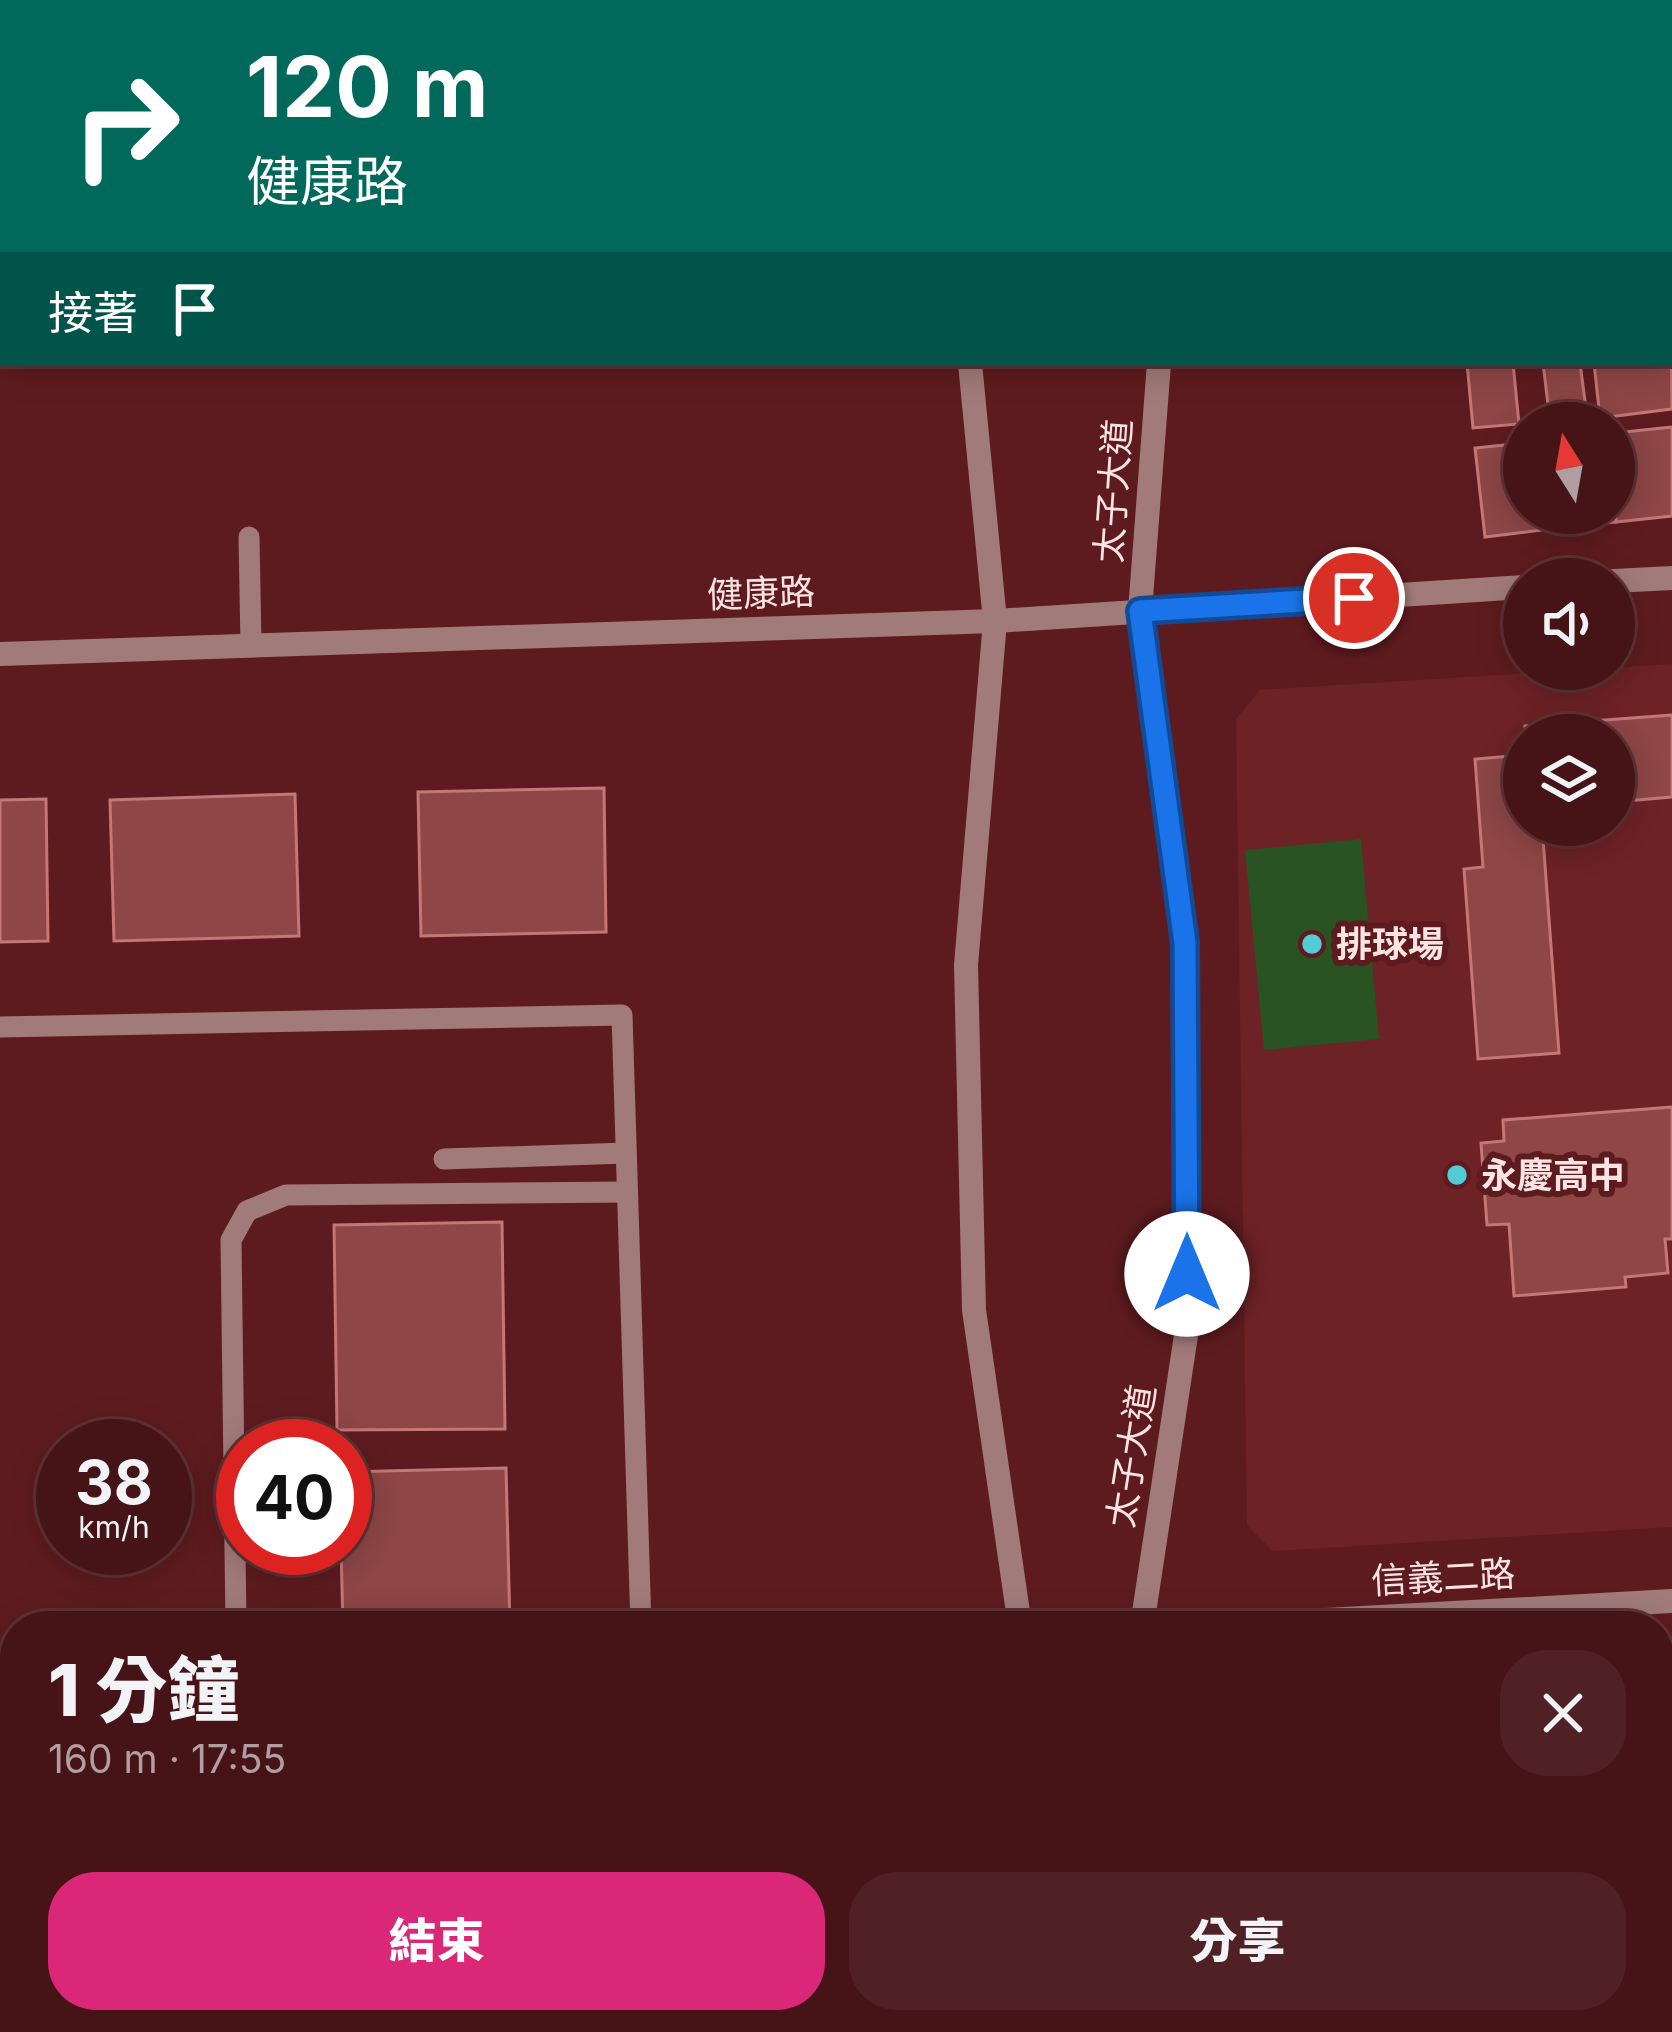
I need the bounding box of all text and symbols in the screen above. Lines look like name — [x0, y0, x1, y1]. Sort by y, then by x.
text: 120 m — [246, 36, 488, 137]
icon: right — [48, 48, 204, 204]
text: 健康路 — [246, 149, 408, 214]
icon: arrive — [162, 276, 228, 342]
text: 接著 — [48, 285, 138, 340]
north arrow — [1503, 402, 1635, 534]
map controls — [1503, 402, 1635, 846]
street label: 太子大道 — [1086, 418, 1140, 564]
pin — [1303, 547, 1405, 649]
button: sound — [1503, 558, 1635, 690]
icon: arrive — [1321, 565, 1387, 631]
street label: 健康路 — [706, 569, 816, 617]
button: layers — [1503, 714, 1635, 846]
place label: 排球場 — [1336, 922, 1444, 966]
marker: 排球場 — [1299, 931, 1325, 957]
place label: 永慶高中 — [1481, 1153, 1625, 1197]
marker: 永慶高中 — [1444, 1162, 1470, 1188]
position arrow — [1124, 1211, 1250, 1337]
street label: 太子大道 — [1098, 1381, 1164, 1531]
speed limit sign: 40 — [216, 1419, 372, 1575]
text: 38 — [75, 1446, 153, 1518]
text: km/h — [78, 1509, 150, 1545]
street label: 信義二路 — [1370, 1551, 1516, 1603]
text: 1 分鐘 — [48, 1646, 240, 1733]
button: close — [1500, 1650, 1626, 1776]
text: 160 m · 17:55 — [48, 1735, 286, 1782]
button: 結束 — [48, 1872, 825, 2010]
button: 分享 — [849, 1872, 1626, 2010]

